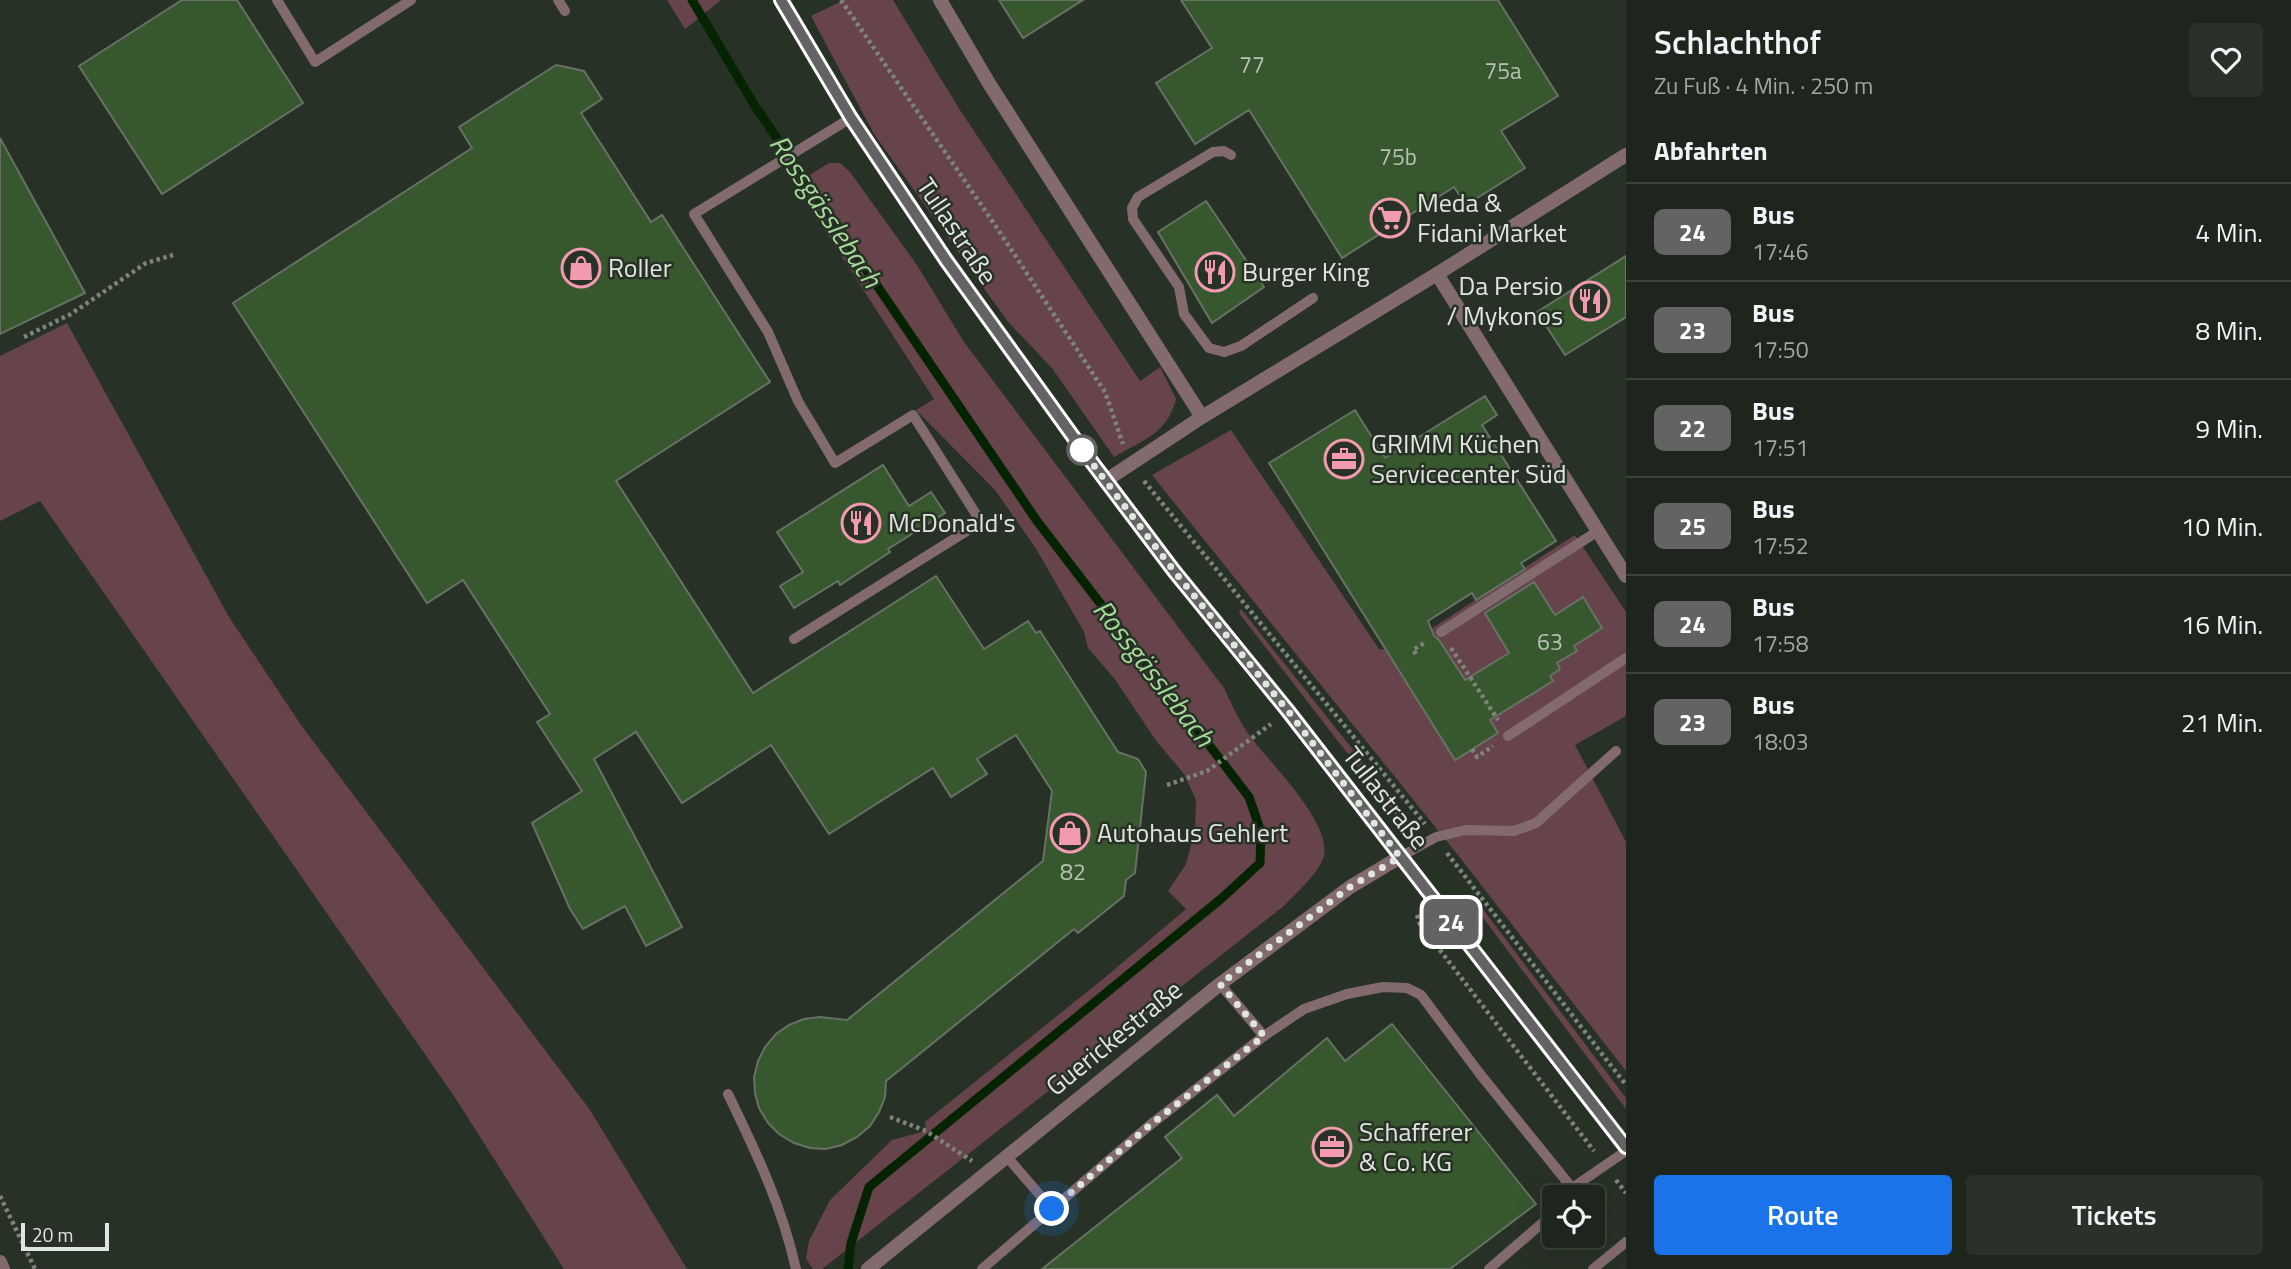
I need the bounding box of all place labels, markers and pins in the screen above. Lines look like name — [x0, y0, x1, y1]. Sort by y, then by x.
place label: Meda & Fidani Market — [1417, 183, 1567, 252]
supermarket icon: Meda & Fidani Market — [1369, 197, 1411, 239]
shop icon: Roller — [560, 247, 602, 289]
place label: Roller — [608, 248, 672, 287]
restaurant icon: Burger King — [1194, 251, 1236, 293]
place label: Burger King — [1242, 252, 1370, 291]
place label: Da Persio / Mykonos — [1447, 266, 1563, 335]
restaurant icon: Da Persio / Mykonos — [1569, 280, 1611, 322]
place label: GRIMM Küchen Servicecenter Süd — [1371, 424, 1567, 493]
unlabelled marker — [1067, 435, 1097, 465]
office icon: GRIMM Küchen Servicecenter Süd — [1323, 438, 1365, 480]
restaurant icon: McDonald's — [840, 502, 882, 544]
place label: McDonald's — [888, 503, 1016, 542]
shop icon: Autohaus Gehlert — [1049, 812, 1091, 854]
place label: Autohaus Gehlert — [1097, 813, 1288, 852]
place label: Schafferer & Co. KG — [1359, 1112, 1472, 1181]
office icon: Schafferer & Co. KG — [1311, 1126, 1353, 1168]

